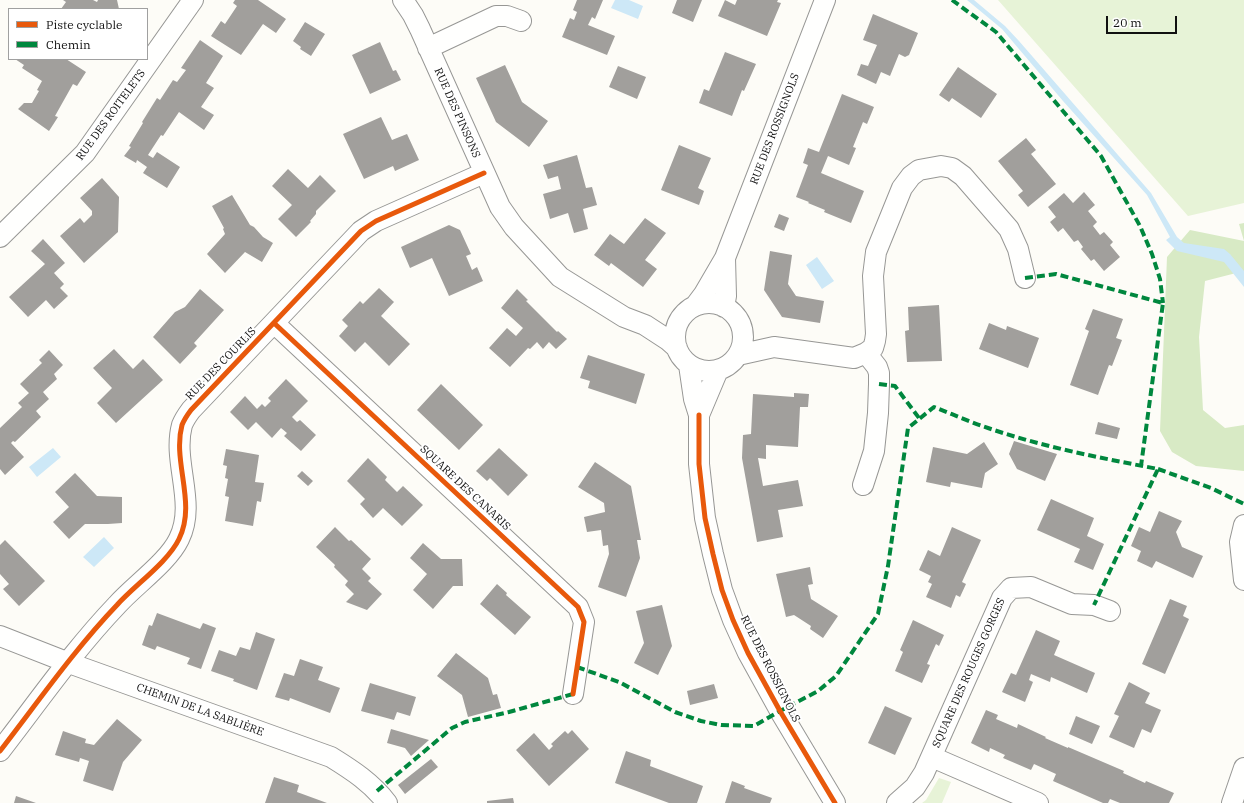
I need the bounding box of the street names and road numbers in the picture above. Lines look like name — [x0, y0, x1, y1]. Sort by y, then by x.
street label: RUE DES PINSONS — [431, 66, 483, 160]
street label: RUE DES ROITELETS — [74, 67, 148, 163]
street label: RUE DES ROSSIGNOLS — [748, 72, 802, 186]
street label: RUE DES COURLIS — [183, 325, 259, 403]
street label: SQUARE DES CANARIS — [417, 443, 513, 533]
street label: SQUARE DES ROUGES GORGES — [930, 596, 1008, 750]
street label: RUE DES ROSSIGNOLS — [737, 613, 803, 725]
street label: CHEMIN DE LA SABLIÈRE — [135, 681, 265, 739]

